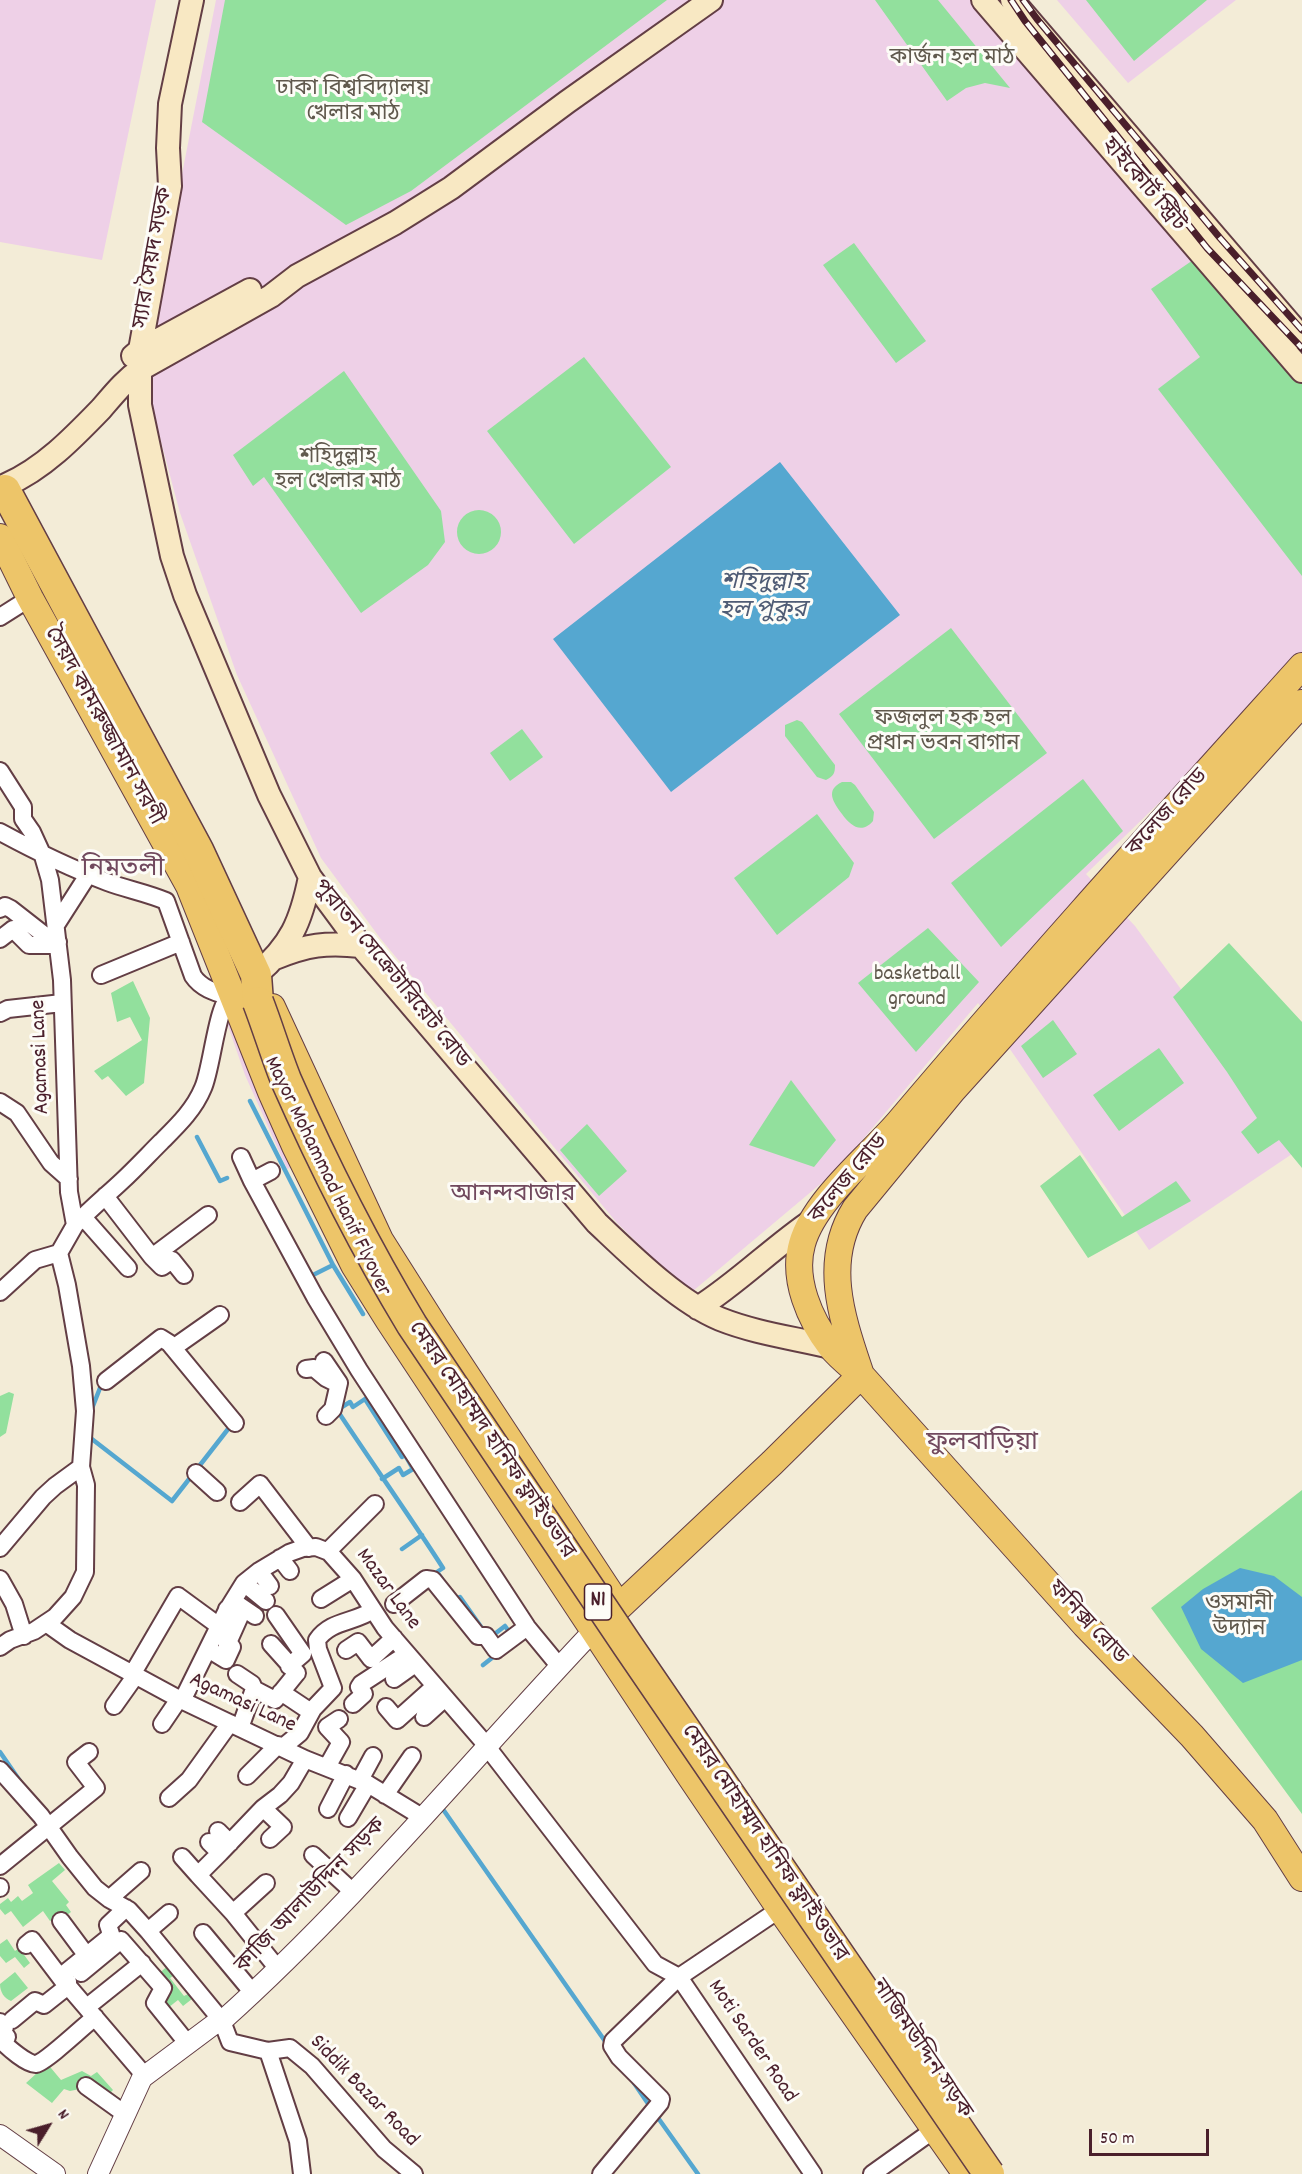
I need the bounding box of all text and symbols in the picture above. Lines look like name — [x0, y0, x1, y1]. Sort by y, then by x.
park label: কার্জন হল মাঠ — [890, 47, 1014, 73]
park label: ঢাকা বিশ্ববিদ্যালয় খেলার মাঠ — [276, 78, 430, 130]
street label: হাইকোর্ট স্ট্রিট — [1094, 134, 1190, 238]
street label: স্যার সৈয়দ সড়ক — [130, 185, 180, 331]
park label: শহিদুল্লাহ হল খেলার মাঠ — [275, 446, 401, 498]
water label: শহিদুল্লাহ হল পুকুর — [720, 571, 806, 627]
street label: সৈয়দ কামরুজ্জামান সরণী — [37, 623, 167, 831]
park label: ফজলুল হক হল প্রধান ভবন বাগান — [866, 708, 1020, 760]
street label: কলেজ রোড — [1123, 765, 1215, 863]
district label: নিমতলী — [82, 855, 164, 887]
street label: পুরাতন সেক্রেটারিয়েট রোড — [306, 875, 474, 1075]
park label: basketball ground — [874, 963, 960, 1014]
street label: Agamasi Lane — [27, 999, 57, 1115]
street label: Mayor Mohammad Hanif Flyover — [256, 1053, 396, 1301]
street label: কলেজ রোড — [805, 1130, 895, 1230]
district label: আনন্দবাজার — [451, 1183, 575, 1211]
street label: মেয়র মোহাম্মদ হানিফ ফ্লাইওভার — [401, 1318, 579, 1564]
district label: ফুলবাড়িয়া — [926, 1429, 1038, 1461]
street label: Mazar Lane — [349, 1544, 425, 1636]
street label: ফনিক্স রোড — [1041, 1577, 1131, 1671]
road number: N1 — [584, 1584, 612, 1620]
park label: ওসমানী উদ্যান — [1205, 1593, 1273, 1645]
street label: Agamasi Lane — [184, 1668, 300, 1740]
street label: মেয়র মোহাম্মদ হানিফ ফ্লাইওভার — [674, 1721, 852, 1967]
street label: কাজি আলাউদ্দিন সড়ক — [231, 1814, 393, 1980]
street label: নাজিমউদ্দিন সড়ক — [864, 1975, 976, 2125]
street label: Moti Sarder Road — [700, 1976, 802, 2108]
street label: Siddik Bazar Road — [303, 2030, 423, 2154]
north arrow — [18, 2096, 78, 2156]
text: N — [51, 2105, 74, 2125]
scale bar — [1092, 2117, 1212, 2155]
text: 50 m — [1100, 2127, 1135, 2152]

